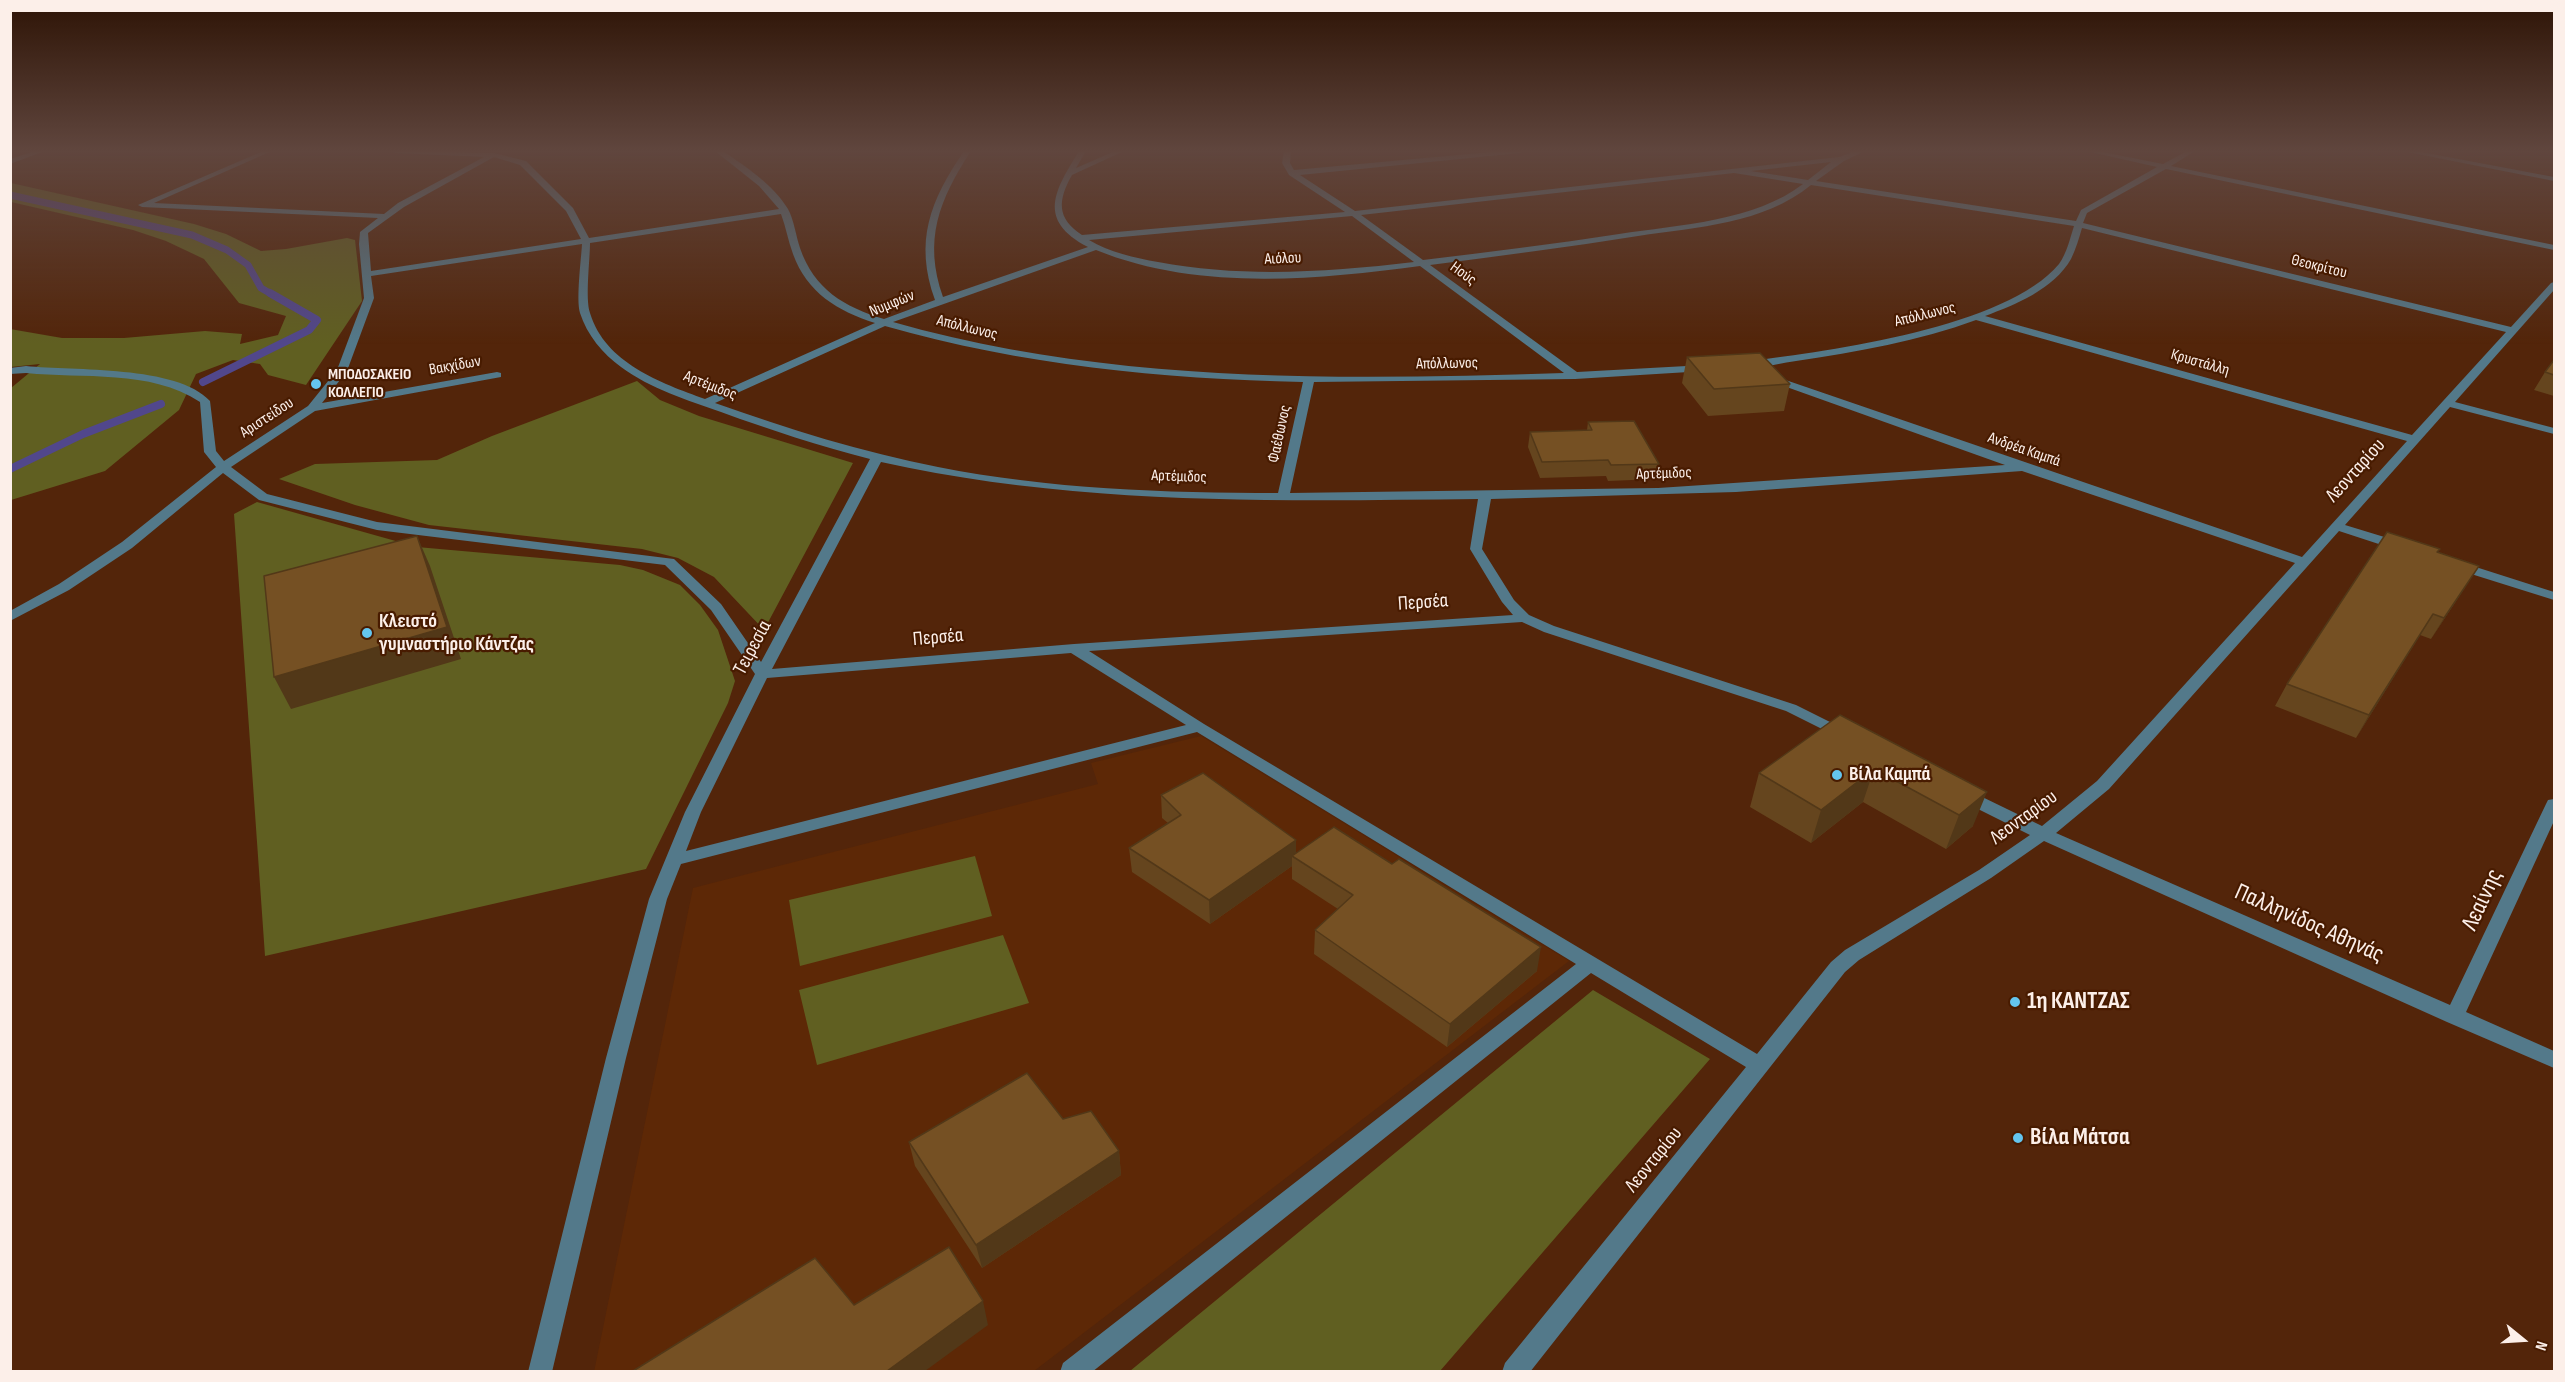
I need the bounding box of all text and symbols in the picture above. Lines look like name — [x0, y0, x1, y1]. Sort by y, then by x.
street label: Αιόλου — [1264, 249, 1302, 269]
street label: Θεοκρίτου — [2289, 251, 2349, 283]
street label: Ηούς — [1446, 258, 1480, 290]
street label: Νυμφών — [867, 286, 917, 322]
street label: Απόλλωνος — [1893, 298, 1957, 332]
street label: Απόλλωνος — [935, 311, 999, 345]
street label: Κρυστάλλη — [2168, 345, 2232, 381]
street label: Βακχίδων — [428, 352, 482, 380]
street label: Απόλλωνος — [1416, 354, 1478, 374]
place label: ΜΠΟΔΟΣΑΚΕΙΟ ΚΟΛΛΕΓΙΟ — [328, 365, 411, 403]
street label: Αρτέμιδος — [681, 367, 739, 405]
marker: ΜΠΟΔΟΣΑΚΕΙΟ ΚΟΛΛΕΓΙΟ — [309, 377, 323, 391]
street label: Αριστείδου — [237, 394, 297, 442]
street label: Φαέθωνος — [1265, 403, 1295, 465]
street label: Ανδρέα Καμπά — [1985, 429, 2063, 471]
street label: Λεονταρίου — [2321, 434, 2391, 508]
street label: Αρτέμιδος — [1636, 463, 1692, 485]
street label: Αρτέμιδος — [1151, 466, 1207, 488]
street label: Περσέα — [1397, 589, 1449, 617]
place label: Κλειστό γυμναστήριο Κάντζας — [379, 610, 534, 657]
street label: Tειρεσία — [729, 617, 777, 679]
street label: Περσέα — [912, 624, 964, 652]
marker: Κλειστό γυμναστήριο Κάντζας — [360, 626, 374, 640]
place label: Βίλα Καμπά — [1849, 763, 1930, 787]
marker: Βίλα Καμπά — [1830, 768, 1844, 782]
street label: Λεονταρίου — [1986, 786, 2062, 850]
street label: Λεαίνης — [2456, 865, 2510, 935]
street label: Παλληνίδος Αθηνάς — [2230, 878, 2388, 970]
place label: 1η ΚΑΝΤΖΑΣ — [2027, 988, 2130, 1016]
marker: 1η ΚΑΝΤΖΑΣ — [2008, 995, 2022, 1009]
street label: Λεονταρίου — [1620, 1122, 1688, 1198]
place label: Βίλα Μάτσα — [2030, 1124, 2129, 1152]
marker: Βίλα Μάτσα — [2011, 1131, 2025, 1145]
north arrow — [2493, 1310, 2553, 1370]
text: N — [2530, 1339, 2551, 1353]

